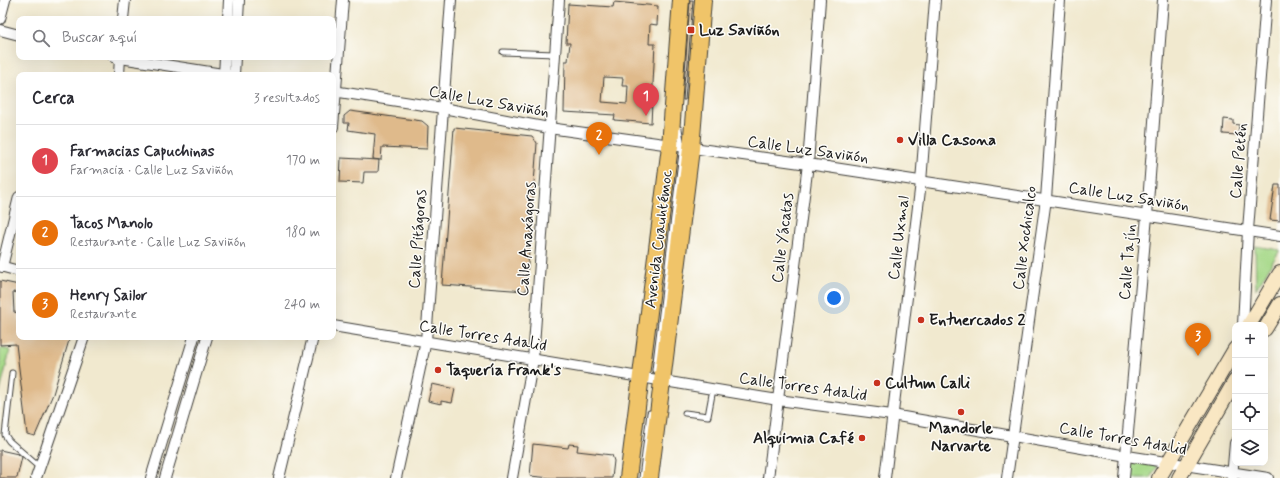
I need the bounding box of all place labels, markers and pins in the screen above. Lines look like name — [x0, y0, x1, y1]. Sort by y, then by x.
place label: Luz Saviñón — [699, 20, 780, 41]
marker: Luz Saviñón — [686, 25, 696, 35]
pin: 1 — [633, 83, 659, 116]
pin: 2 — [586, 122, 612, 155]
place label: Villa Casona — [908, 130, 996, 151]
marker: Villa Casona — [895, 135, 905, 145]
place label: Entuercados 2 — [929, 310, 1025, 331]
marker: Entuercados 2 — [916, 315, 926, 325]
pin: 3 — [1185, 323, 1211, 356]
place label: Taquería Frank's — [446, 360, 562, 381]
marker: Taquería Frank's — [433, 365, 443, 375]
place label: Cultum Calli — [885, 373, 971, 394]
marker: Cultum Calli — [872, 378, 882, 388]
marker: Mandorle Narvarte — [956, 407, 966, 417]
place label: Mandorle Narvarte — [929, 418, 994, 457]
place label: Alquimia Café — [753, 428, 855, 449]
marker: Alquimia Café — [857, 433, 867, 443]

